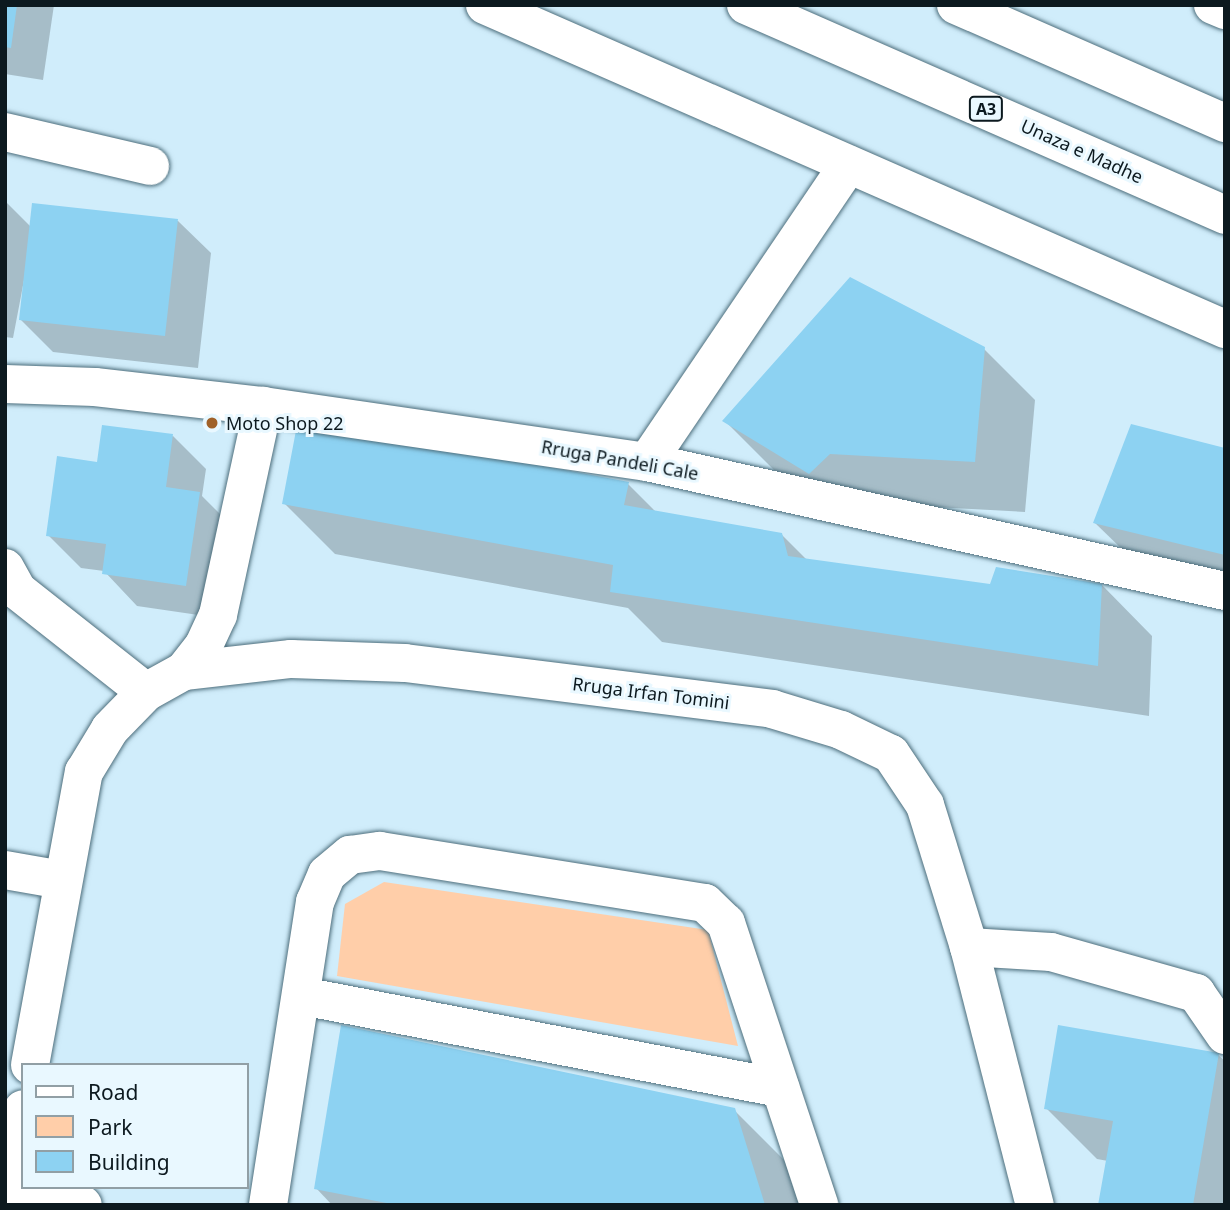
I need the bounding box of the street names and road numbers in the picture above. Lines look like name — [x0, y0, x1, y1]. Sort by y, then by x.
road number: A3 — [968, 96, 1004, 122]
street label: Unaza e Madhe — [1018, 114, 1146, 188]
street label: Rruga Pandeli Cale — [540, 436, 700, 484]
street label: Rruga Irfan Tomini — [571, 673, 731, 713]

